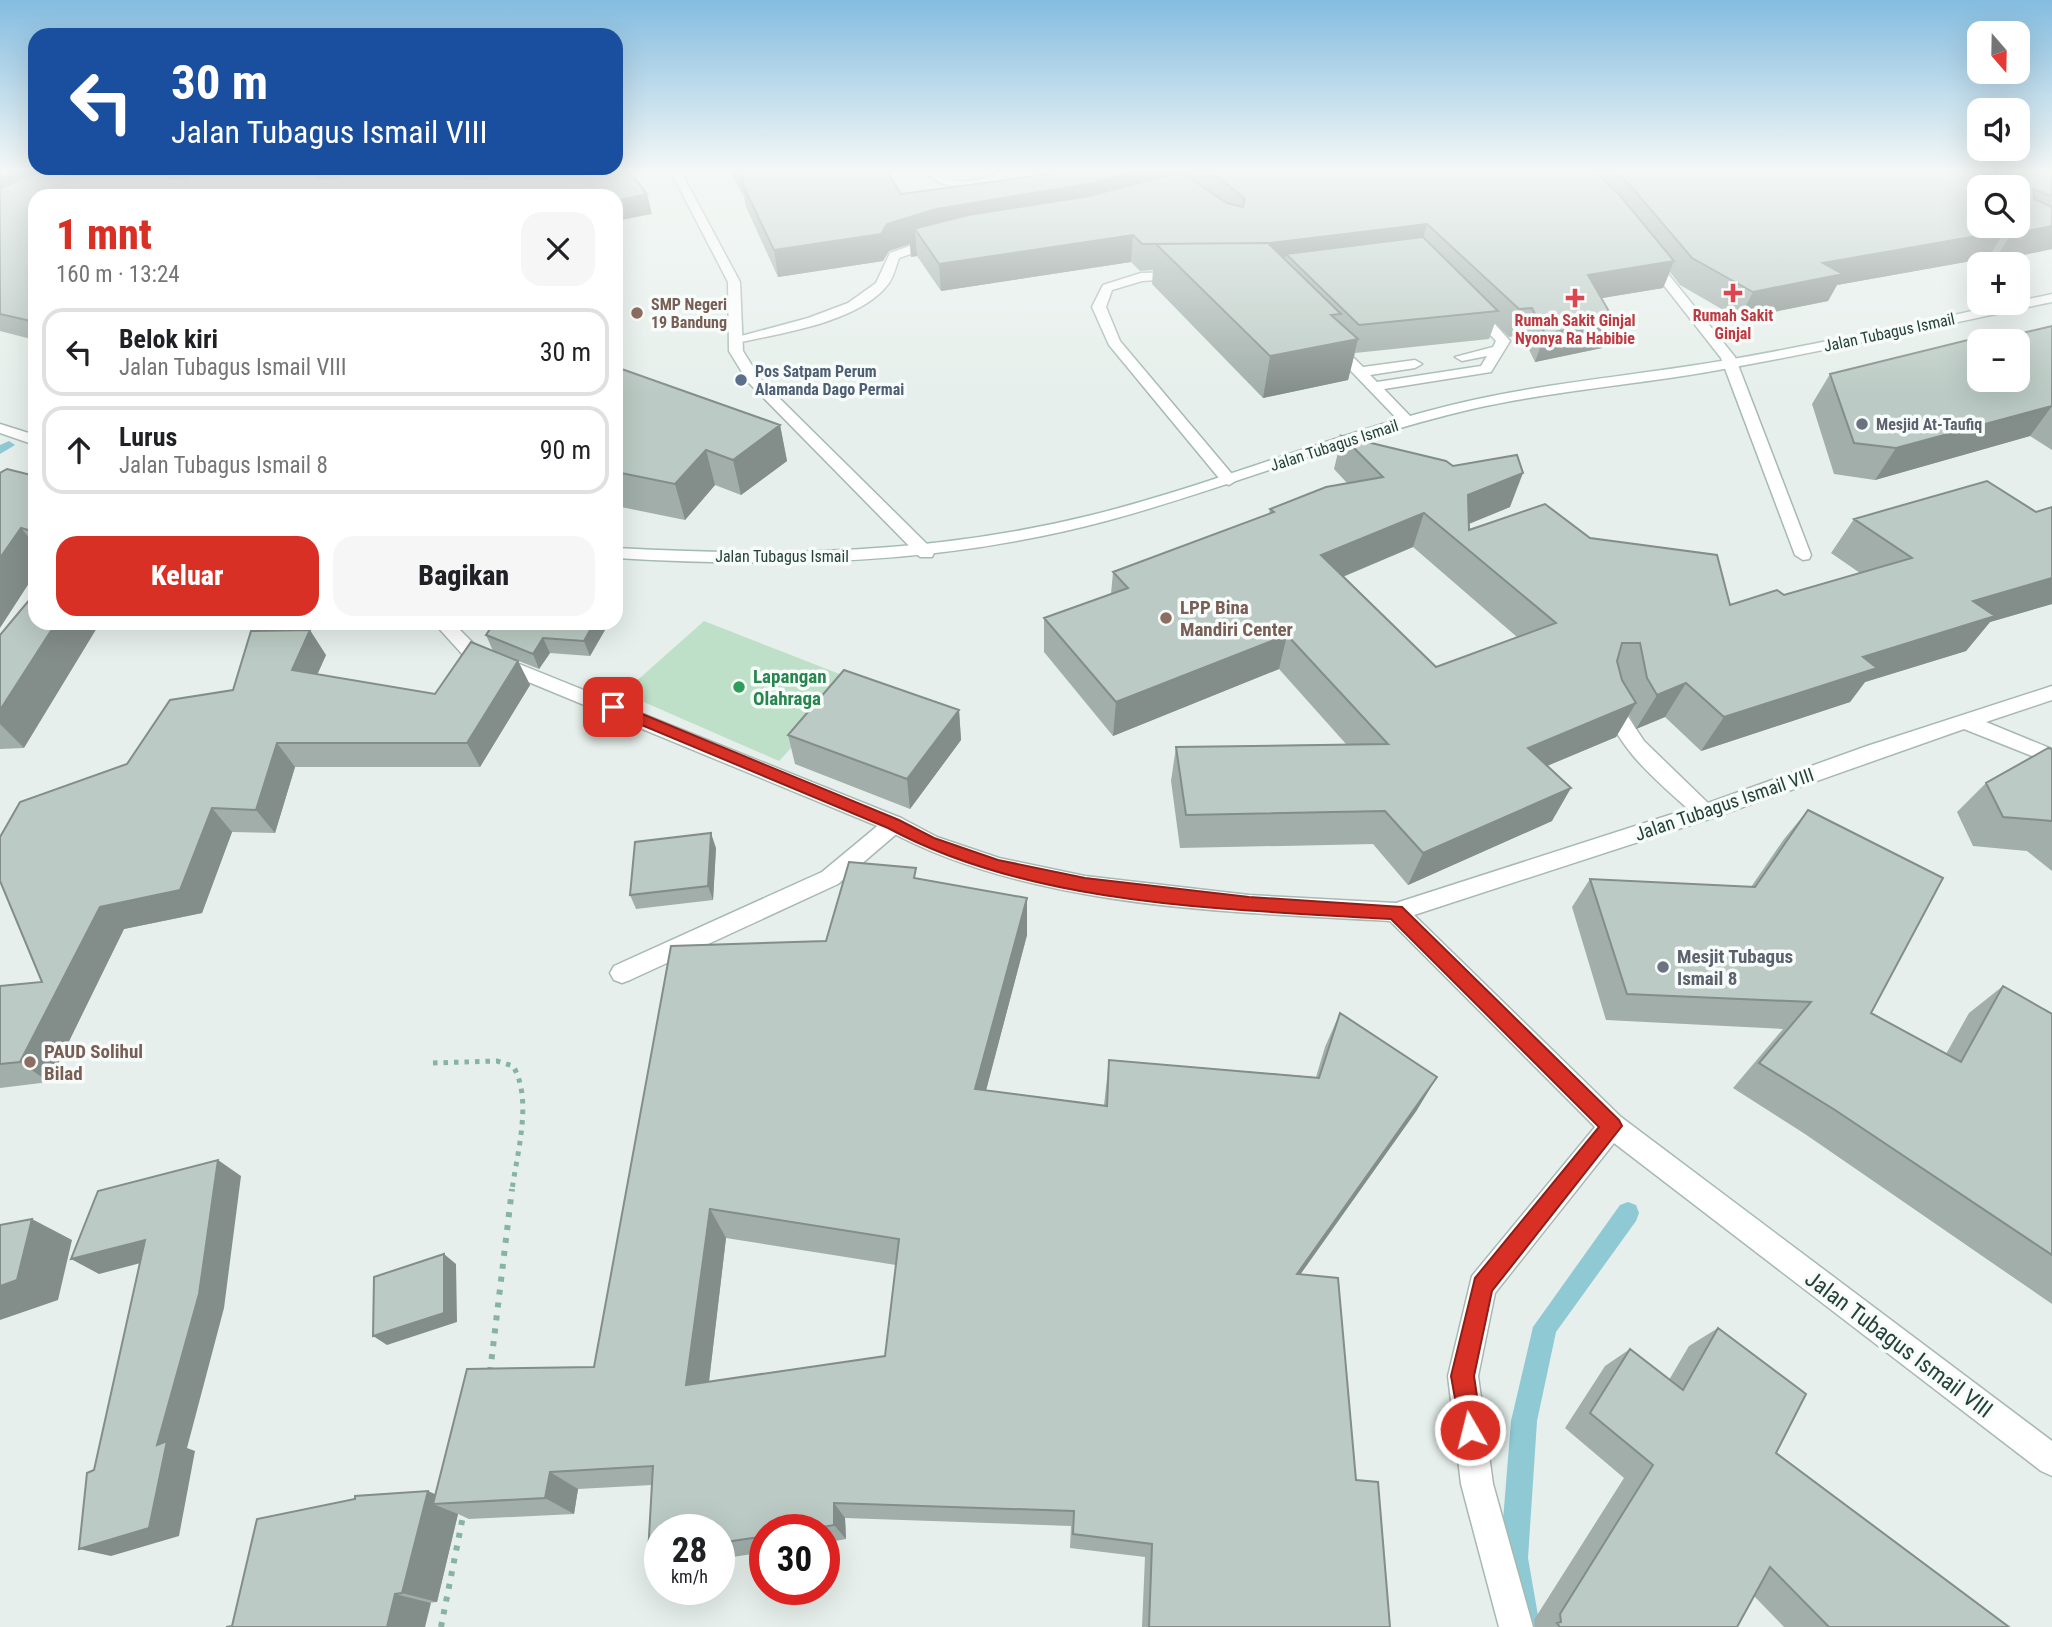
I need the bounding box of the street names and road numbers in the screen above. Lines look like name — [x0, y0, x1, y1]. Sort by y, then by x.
street label: Jalan Tubagus Ismail — [1822, 309, 1956, 356]
street label: Jalan Tubagus Ismail — [1268, 416, 1401, 475]
street label: Jalan Tubagus Ismail — [715, 547, 849, 566]
street label: Jalan Tubagus Ismail VIII — [1632, 763, 1817, 846]
street label: Jalan Tubagus Ismail VIII — [1800, 1265, 1998, 1424]

